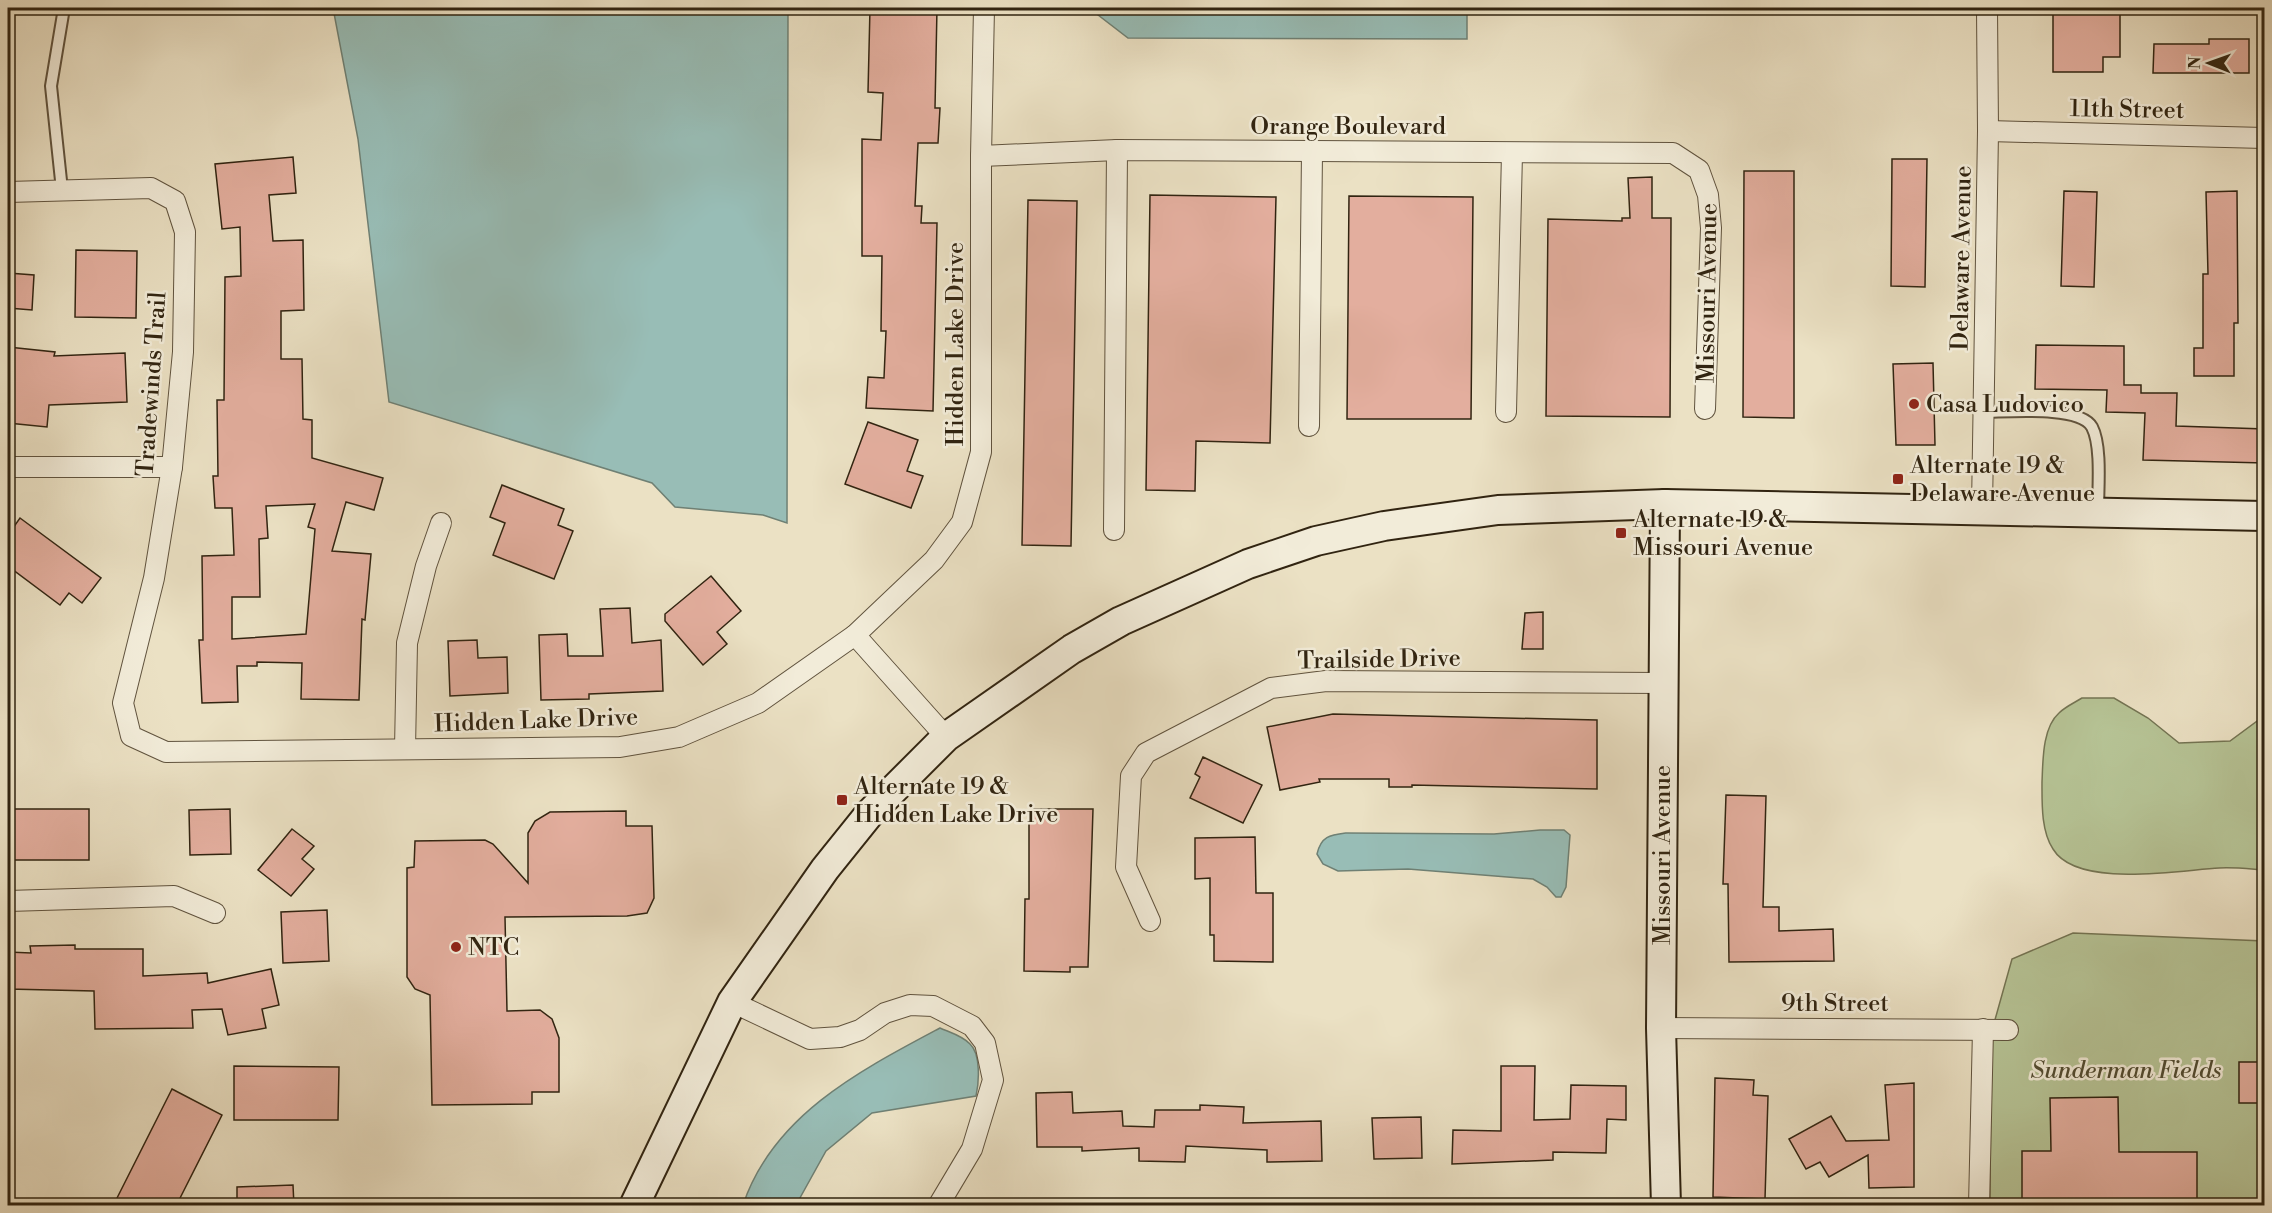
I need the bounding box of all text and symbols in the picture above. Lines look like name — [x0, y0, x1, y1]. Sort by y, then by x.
north arrow — [2179, 33, 2239, 93]
text: N — [2185, 56, 2205, 69]
street label: 11th Street — [2069, 94, 2185, 126]
street label: Orange Boulevard — [1250, 112, 1446, 142]
street label: Delaware Avenue — [1945, 165, 1979, 351]
street label: Missouri Avenue — [1691, 203, 1725, 383]
street label: Hidden Lake Drive — [941, 242, 971, 446]
street label: Tradewinds Trail — [131, 291, 173, 477]
place label: Casa Ludovico — [1926, 390, 2084, 420]
marker: Casa Ludovico — [1907, 397, 1921, 411]
place label: Alternate 19 & Delaware Avenue — [1909, 451, 2095, 509]
marker: Alternate 19 & Delaware Avenue — [1891, 472, 1905, 486]
place label: Alternate 19 & Missouri Avenue — [1632, 505, 1813, 563]
marker: Alternate 19 & Missouri Avenue — [1614, 526, 1628, 540]
street label: Trailside Drive — [1297, 644, 1461, 676]
street label: Hidden Lake Drive — [433, 702, 639, 740]
street label: Missouri Avenue — [1648, 765, 1678, 945]
place label: Alternate 19 & Hidden Lake Drive — [853, 772, 1058, 830]
marker: Alternate 19 & Hidden Lake Drive — [835, 793, 849, 807]
place label: NTC — [468, 933, 519, 963]
marker: NTC — [449, 940, 463, 954]
street label: 9th Street — [1781, 989, 1889, 1019]
park label: Sunderman Fields — [2030, 1056, 2222, 1086]

